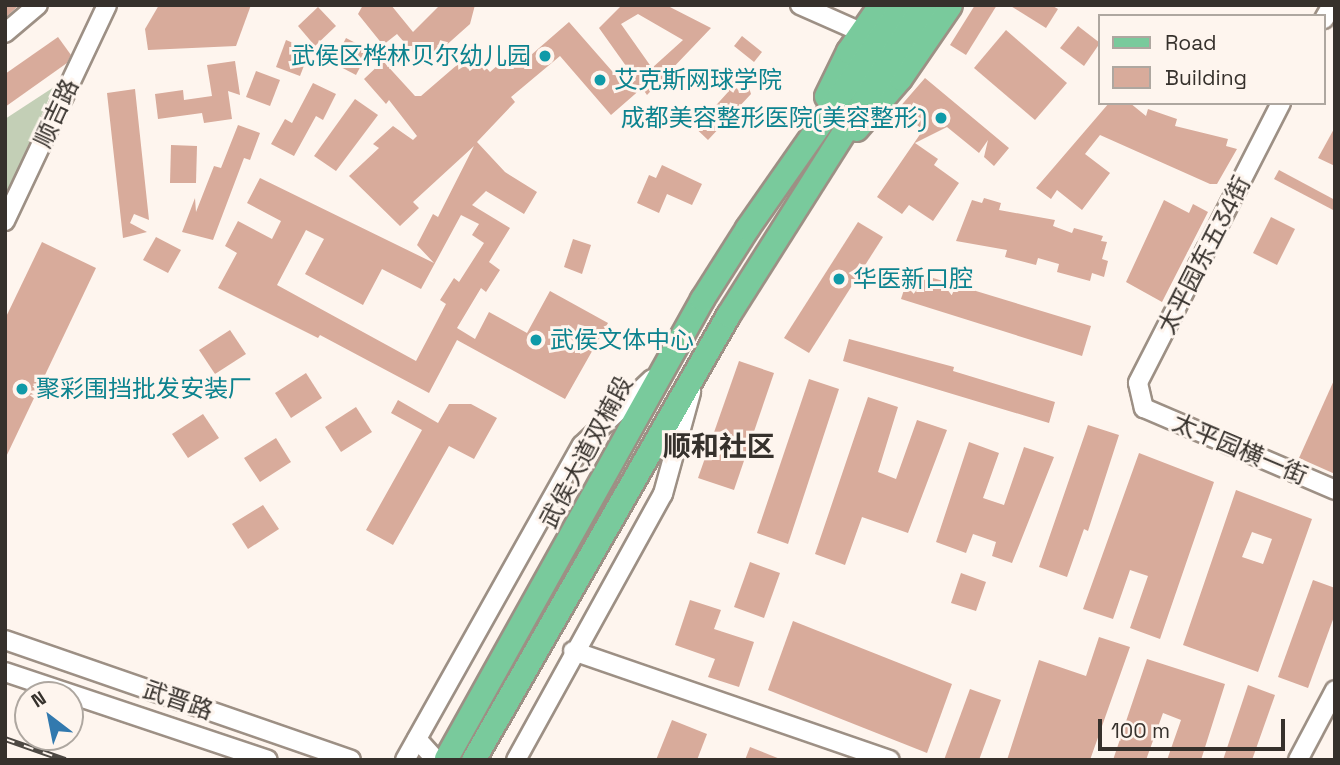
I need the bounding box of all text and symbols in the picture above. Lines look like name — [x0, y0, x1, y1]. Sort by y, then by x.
legend — [1098, 14, 1326, 105]
text: Road — [1165, 29, 1217, 56]
place label: 武侯区桦林贝尔幼儿园 — [291, 42, 531, 70]
marker: 武侯区桦林贝尔幼儿园 — [537, 48, 553, 64]
text: Building — [1165, 64, 1247, 91]
place label: 艾克斯网球学院 — [614, 66, 782, 94]
marker: 艾克斯网球学院 — [592, 72, 608, 88]
street label: 顺吉路 — [28, 74, 84, 152]
place label: 成都美容整形医院(美容整形) — [621, 104, 927, 132]
marker: 成都美容整形医院(美容整形) — [933, 110, 949, 126]
street label: 太平园东五34街 — [1152, 171, 1256, 339]
place label: 华医新口腔 — [853, 265, 973, 293]
marker: 华医新口腔 — [831, 271, 847, 287]
place label: 武侯文体中心 — [550, 326, 694, 354]
marker: 武侯文体中心 — [528, 332, 544, 348]
street label: 武侯大道双楠段 — [534, 371, 638, 533]
place label: 聚彩围挡批发安装厂 — [36, 375, 252, 403]
marker: 聚彩围挡批发安装厂 — [14, 381, 30, 397]
street label: 太平园横一街 — [1168, 408, 1312, 490]
district label: 顺和社区 — [663, 429, 775, 463]
street label: 武晋路 — [139, 675, 217, 725]
north arrow — [14, 681, 84, 751]
text: N — [27, 685, 51, 713]
scale bar — [1102, 706, 1289, 750]
text: 100 m — [1111, 717, 1170, 744]

